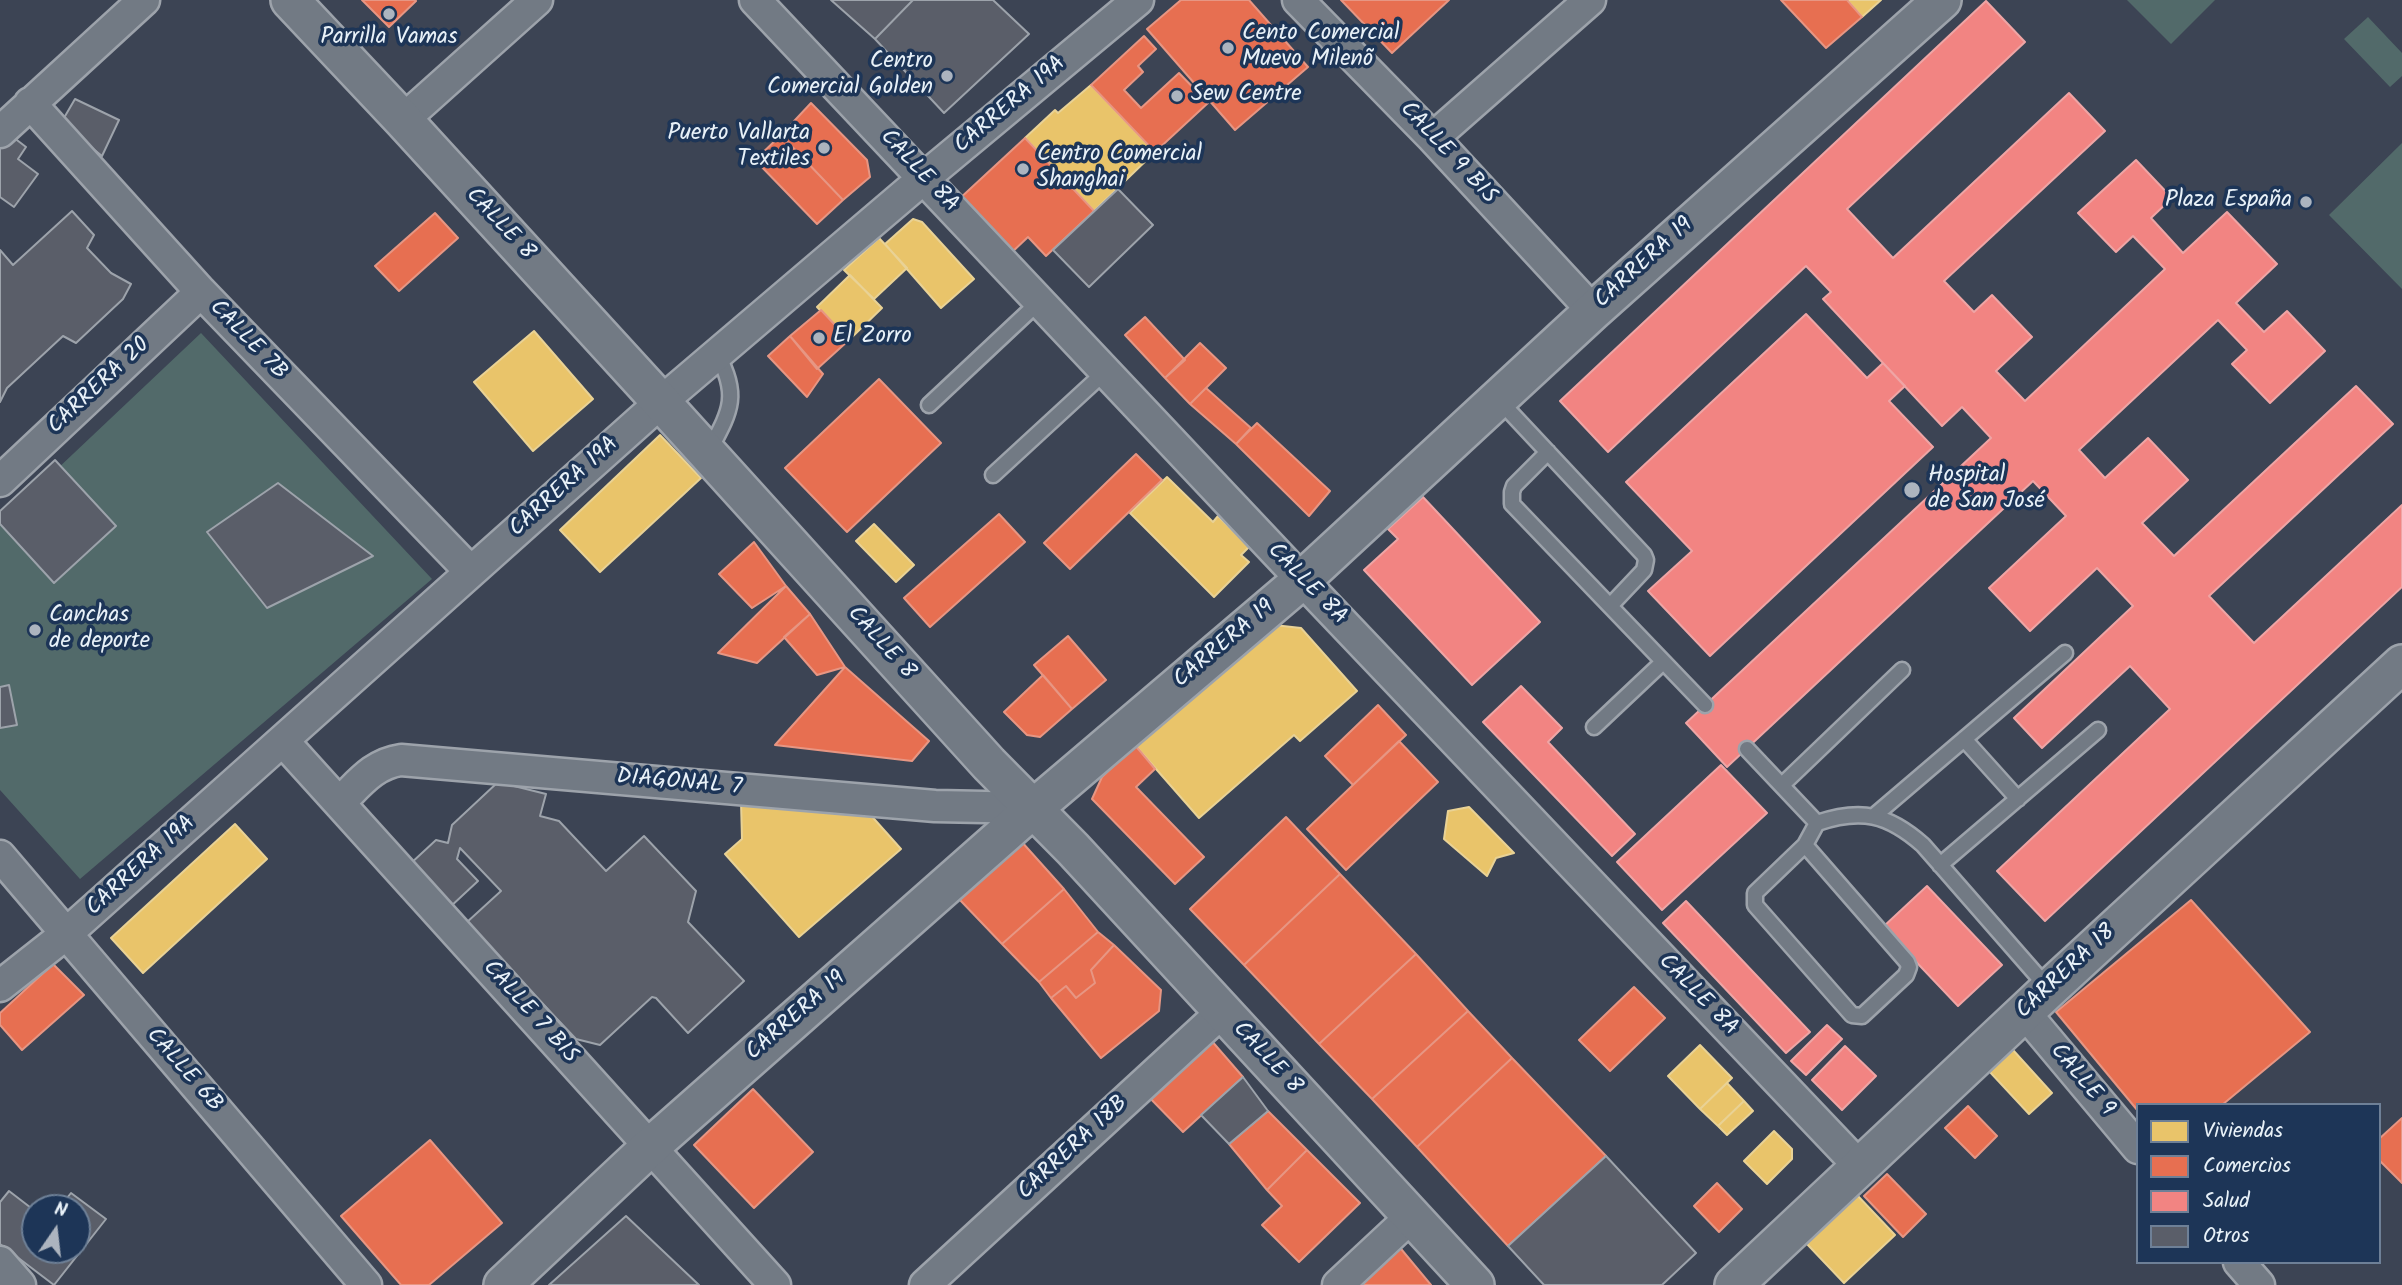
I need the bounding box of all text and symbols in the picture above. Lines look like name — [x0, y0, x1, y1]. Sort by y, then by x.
marker: Parrilla Vamas — [381, 6, 397, 22]
place label: Cento Comercial Muevo Milenõ — [1242, 21, 1400, 75]
place label: Parrilla Vamas — [320, 25, 458, 53]
marker: Cento Comercial Muevo Milenõ — [1220, 40, 1236, 56]
place label: Centro Comercial Golden — [767, 49, 933, 103]
street label: CARRERA 19A — [950, 51, 1072, 161]
marker: Centro Comercial Golden — [939, 68, 955, 84]
place label: Sew Centre — [1191, 82, 1302, 110]
marker: Sew Centre — [1169, 88, 1185, 104]
street label: CALLE 9 BIS — [1393, 97, 1501, 211]
place label: Puerto Vallarta Textiles — [668, 121, 810, 175]
street label: CALLE 8A — [873, 125, 963, 219]
marker: Puerto Vallarta Textiles — [816, 140, 832, 156]
place label: Centro Comercial Shanghai — [1037, 142, 1202, 196]
marker: Centro Comercial Shanghai — [1015, 161, 1031, 177]
street label: CALLE 8 — [458, 183, 540, 267]
place label: Plaza España — [2165, 188, 2292, 216]
marker: Plaza España — [2298, 194, 2314, 210]
street label: CARRERA 19 — [1590, 213, 1700, 315]
street label: CALLE 7B — [202, 295, 292, 387]
place label: El Zorro — [833, 324, 912, 352]
marker: El Zorro — [811, 330, 827, 346]
street label: CARRERA 20 — [43, 333, 157, 441]
street label: CARRERA 19A — [505, 432, 625, 544]
place label: Hospital de San José — [1928, 463, 2045, 517]
marker: Hospital de San José — [1902, 480, 1922, 500]
street label: CALLE 8A — [1260, 538, 1352, 632]
street label: CARRERA 19 — [1169, 595, 1281, 695]
street label: CALLE 8 — [840, 602, 920, 686]
place label: Canchas de deporte — [49, 603, 150, 657]
marker: Canchas de deporte — [27, 622, 43, 638]
street label: DIAGONAL 7 — [615, 765, 743, 803]
street label: CARRERA 19A — [82, 811, 202, 923]
street label: CARRERA 18 — [2012, 920, 2122, 1026]
street label: CALLE 8A — [1651, 949, 1743, 1043]
street label: CALLE 7 BIS — [475, 956, 583, 1070]
street label: CARRERA 19 — [741, 966, 853, 1068]
street label: CALLE 8 — [1225, 1017, 1307, 1101]
street label: CALLE 6B — [139, 1023, 227, 1119]
street label: CALLE 9 — [2043, 1039, 2119, 1123]
street label: CARRERA 18B — [1013, 1091, 1135, 1207]
legend — [2136, 1103, 2381, 1264]
text: Viviendas — [2203, 1115, 2283, 1148]
text: Comercios — [2203, 1150, 2291, 1183]
text: Salud — [2203, 1185, 2250, 1218]
north arrow — [21, 1194, 91, 1264]
text: N — [51, 1195, 70, 1227]
text: Otros — [2203, 1220, 2249, 1253]

